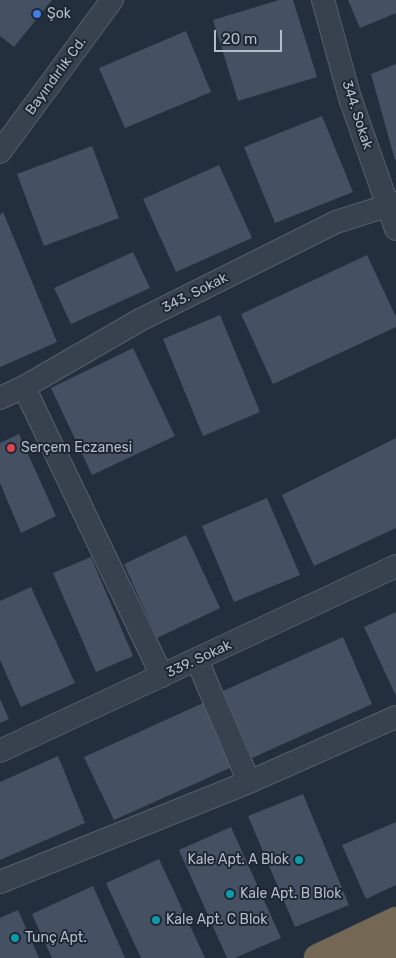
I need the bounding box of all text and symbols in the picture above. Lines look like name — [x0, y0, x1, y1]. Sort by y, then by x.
place label: Şok — [47, 6, 71, 22]
marker: Şok — [31, 8, 43, 20]
scale bar — [216, 20, 284, 52]
text: 20 m — [222, 30, 257, 48]
street label: Bayındırlık Cd. — [22, 34, 90, 118]
street label: 344. Sokak — [338, 78, 376, 152]
street label: 343. Sokak — [159, 269, 231, 317]
place label: Serçem Eczanesi — [21, 440, 132, 456]
marker: Serçem Eczanesi — [5, 442, 17, 454]
street label: 339. Sokak — [164, 637, 234, 681]
place label: Kale Apt. A Blok — [187, 852, 289, 868]
marker: Kale Apt. A Blok — [293, 854, 305, 866]
place label: Kale Apt. B Blok — [240, 886, 342, 902]
marker: Kale Apt. B Blok — [224, 888, 236, 900]
place label: Kale Apt. C Blok — [166, 912, 268, 928]
marker: Kale Apt. C Blok — [150, 914, 162, 926]
place label: Tunç Apt. — [25, 930, 87, 946]
marker: Tunç Apt. — [9, 932, 21, 944]

